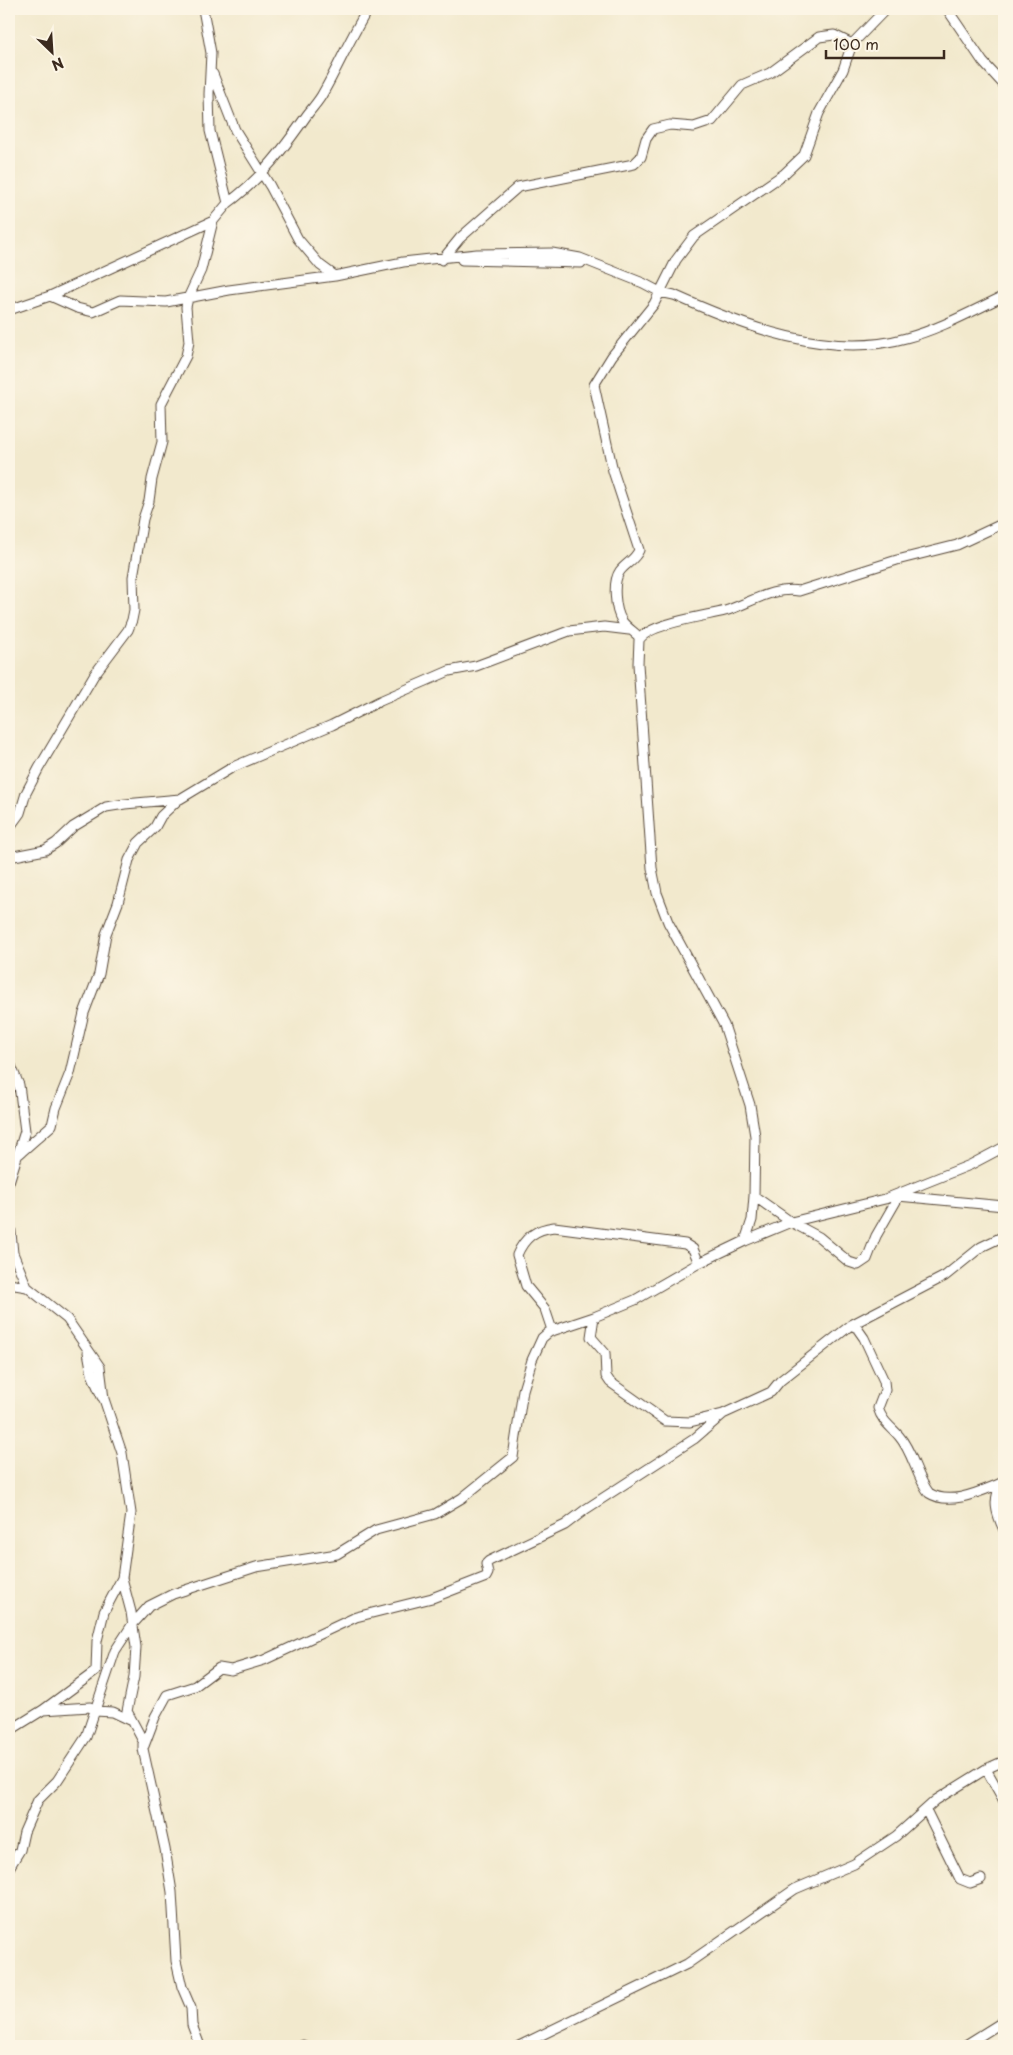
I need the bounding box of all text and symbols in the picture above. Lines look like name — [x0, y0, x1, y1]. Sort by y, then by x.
north arrow — [28, 28, 78, 78]
scale bar — [826, 28, 943, 60]
text: 100 m — [833, 32, 879, 55]
text: N — [48, 52, 67, 76]

